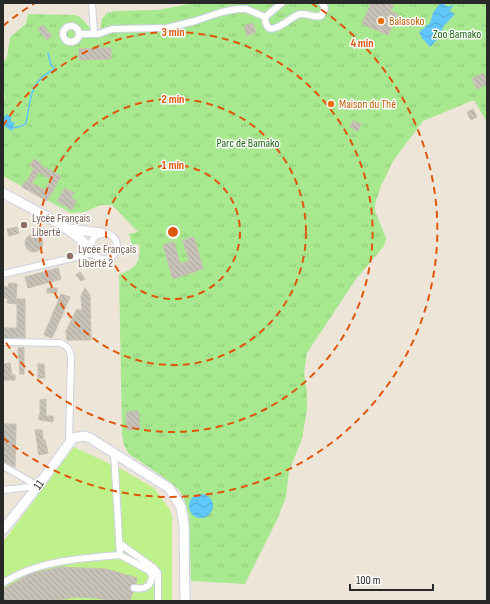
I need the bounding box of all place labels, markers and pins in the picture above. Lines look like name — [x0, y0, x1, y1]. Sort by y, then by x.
place label: Balasoko — [389, 14, 425, 29]
marker: Balasoko — [376, 16, 386, 26]
place label: Maison du Thé — [339, 97, 396, 112]
marker: Maison du Thé — [326, 99, 336, 109]
place label: Lycée Français Liberté — [32, 211, 90, 240]
marker: Lycée Français Liberté — [19, 220, 29, 230]
centre of rings — [166, 225, 180, 239]
place label: Lycée Français Liberté 2 — [78, 242, 136, 271]
marker: Lycée Français Liberté 2 — [65, 251, 75, 261]

